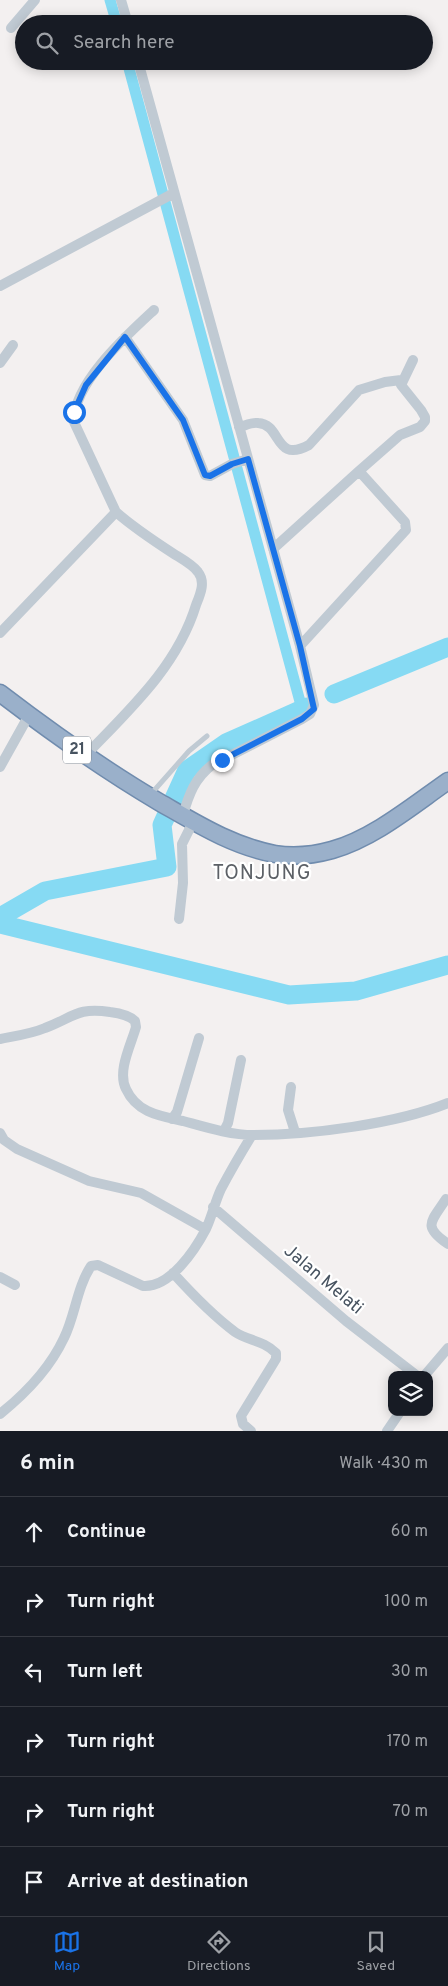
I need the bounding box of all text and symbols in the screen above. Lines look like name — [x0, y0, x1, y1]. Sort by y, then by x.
search box — [15, 15, 433, 70]
icon: search — [33, 29, 61, 57]
text: Search here — [73, 31, 175, 55]
route start — [63, 401, 86, 424]
road number: 21 — [63, 736, 91, 764]
route end — [211, 749, 234, 772]
district label: TONJUNG — [213, 861, 311, 887]
street label: Jalan Melati — [278, 1240, 368, 1320]
map controls — [388, 1371, 433, 1416]
button: layers — [388, 1371, 433, 1416]
text: 6 min — [20, 1450, 75, 1477]
text: Walk · 430 m — [339, 1454, 428, 1474]
icon: ahead — [20, 1518, 48, 1546]
text: Continue — [67, 1520, 146, 1544]
text: 60 m — [391, 1522, 428, 1542]
icon: right — [20, 1588, 48, 1616]
text: Turn right — [67, 1590, 155, 1614]
text: 100 m — [384, 1592, 428, 1612]
icon: left — [20, 1658, 48, 1686]
text: Turn left — [67, 1660, 143, 1684]
text: 30 m — [391, 1662, 428, 1682]
icon: right — [20, 1728, 48, 1756]
text: Turn right — [67, 1730, 155, 1754]
text: 170 m — [387, 1732, 428, 1752]
icon: right — [20, 1798, 48, 1826]
text: Turn right — [67, 1800, 155, 1824]
text: 70 m — [393, 1802, 428, 1822]
icon: arrive — [20, 1868, 48, 1896]
text: Arrive at destination — [67, 1870, 248, 1894]
tab: Map — [53, 1928, 81, 1975]
tab: Directions — [187, 1928, 251, 1975]
tab: Saved — [357, 1928, 395, 1975]

